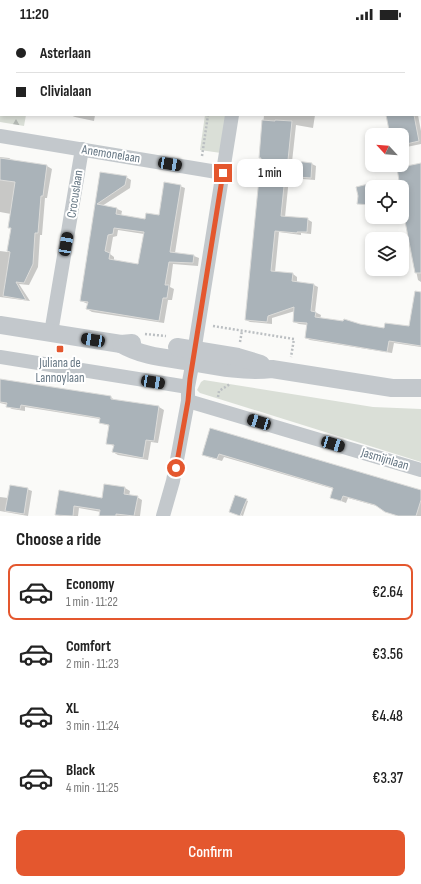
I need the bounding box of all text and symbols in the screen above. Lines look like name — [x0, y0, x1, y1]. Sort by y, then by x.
text: 11:20 — [20, 5, 49, 24]
text: Asterlaan — [40, 44, 91, 63]
text: Clivialaan — [40, 82, 91, 101]
north arrow — [365, 128, 409, 172]
map controls — [365, 128, 409, 276]
street label: Anemonelaan — [80, 141, 141, 167]
car — [157, 156, 183, 172]
callout: 1 min — [237, 159, 303, 187]
route end — [214, 164, 232, 182]
text: 1 min — [258, 165, 282, 181]
street label: Crocuslaan — [63, 169, 87, 219]
button: locate — [365, 180, 409, 224]
car — [58, 231, 74, 257]
button: layers — [365, 232, 409, 276]
car — [80, 332, 106, 348]
marker: Juliana de Lannoylaan — [55, 344, 65, 354]
place label: Juliana de Lannoylaan — [35, 355, 85, 386]
car — [140, 374, 166, 390]
car — [246, 413, 272, 431]
car — [320, 435, 346, 453]
street label: Jasmijnlaan — [358, 444, 411, 474]
route start — [167, 459, 185, 477]
text: Choose a ride — [16, 529, 101, 550]
icon: car — [18, 574, 54, 610]
text: Economy — [66, 575, 115, 594]
text: €2.64 — [372, 583, 403, 602]
text: 1 min · 11:22 — [66, 594, 118, 610]
icon: car — [18, 636, 54, 672]
text: Comfort — [66, 637, 111, 656]
text: €3.56 — [372, 645, 403, 664]
text: 2 min · 11:23 — [66, 656, 119, 672]
icon: car — [18, 698, 54, 734]
text: XL — [66, 699, 79, 718]
text: €4.48 — [371, 707, 403, 726]
text: 3 min · 11:24 — [66, 718, 119, 734]
icon: car — [18, 760, 54, 796]
text: Black — [66, 761, 95, 780]
text: €3.37 — [373, 769, 403, 788]
text: 4 min · 11:25 — [66, 780, 119, 796]
button: Confirm — [16, 830, 405, 876]

